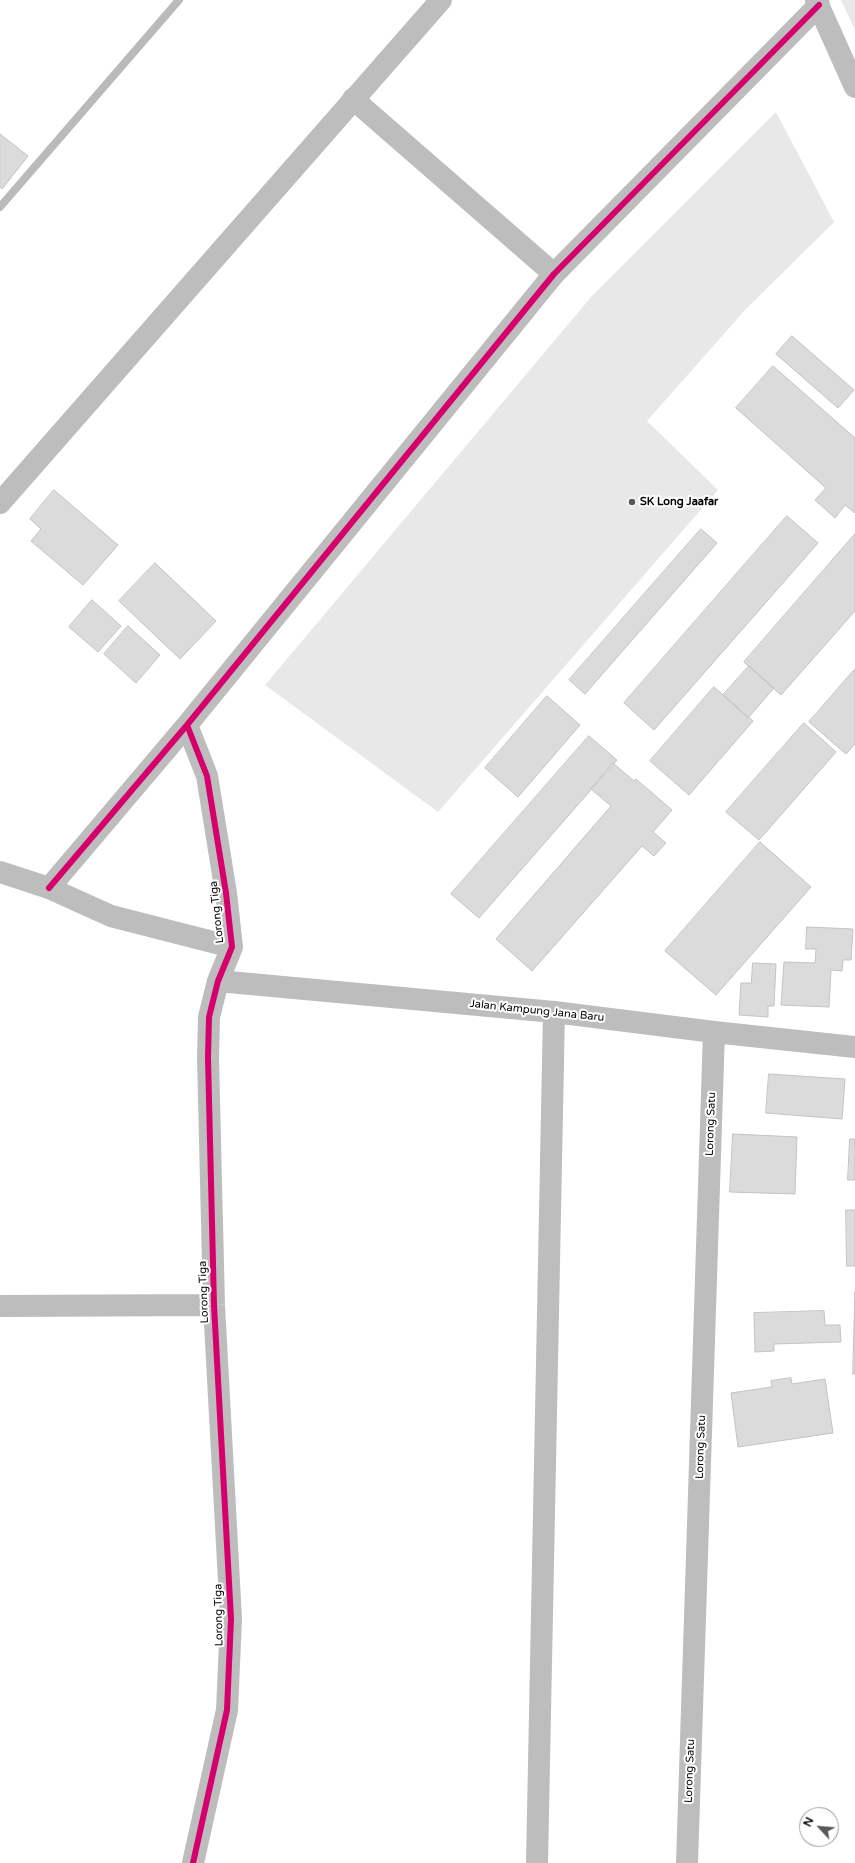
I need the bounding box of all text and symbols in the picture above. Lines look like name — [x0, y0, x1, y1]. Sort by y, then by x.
place label: SK Long Jaafar — [640, 495, 718, 509]
marker: SK Long Jaafar — [627, 497, 637, 507]
street label: Lorong Tiga — [207, 880, 227, 944]
street label: Jalan Kampung Jana Baru — [469, 997, 605, 1025]
street label: Lorong Satu — [703, 1092, 719, 1156]
street label: Lorong Tiga — [196, 1260, 212, 1324]
street label: Lorong Satu — [693, 1415, 709, 1479]
street label: Lorong Tiga — [212, 1584, 226, 1646]
street label: Lorong Satu — [682, 1739, 698, 1803]
north arrow — [799, 1807, 839, 1847]
text: N — [801, 1815, 816, 1829]

